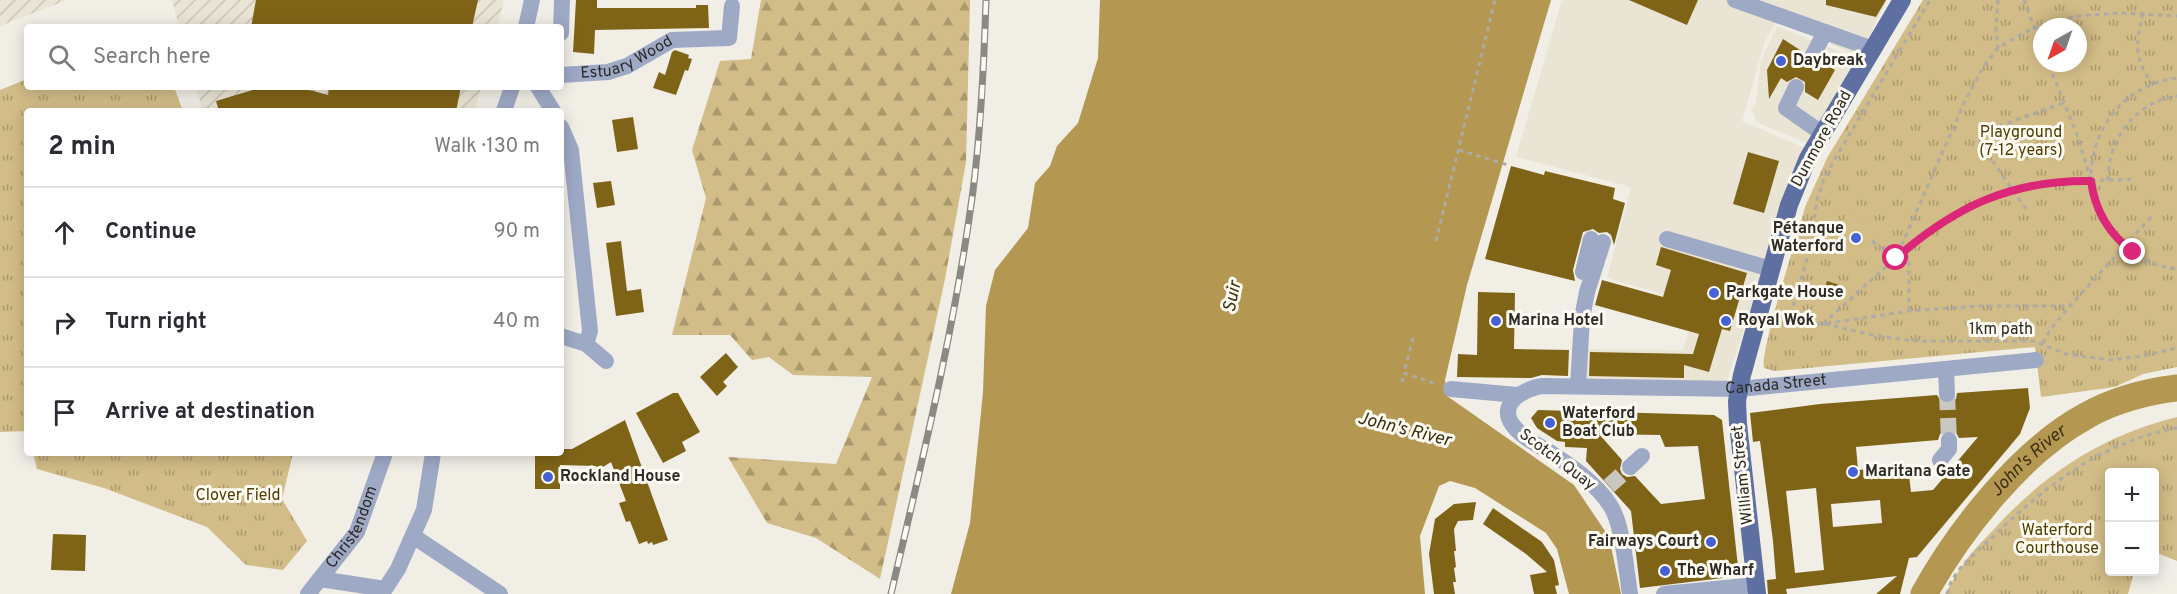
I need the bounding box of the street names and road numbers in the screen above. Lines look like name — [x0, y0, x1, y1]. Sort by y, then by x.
street label: Estuary Wood — [580, 32, 677, 84]
street label: Dunmore Road — [1787, 87, 1857, 191]
street label: 1km path — [1969, 320, 2033, 340]
street label: Canada Street — [1725, 370, 1828, 399]
street label: William Street — [1728, 424, 1758, 526]
street label: Scotch Quay — [1515, 425, 1599, 495]
street label: Christendom — [322, 483, 383, 573]

